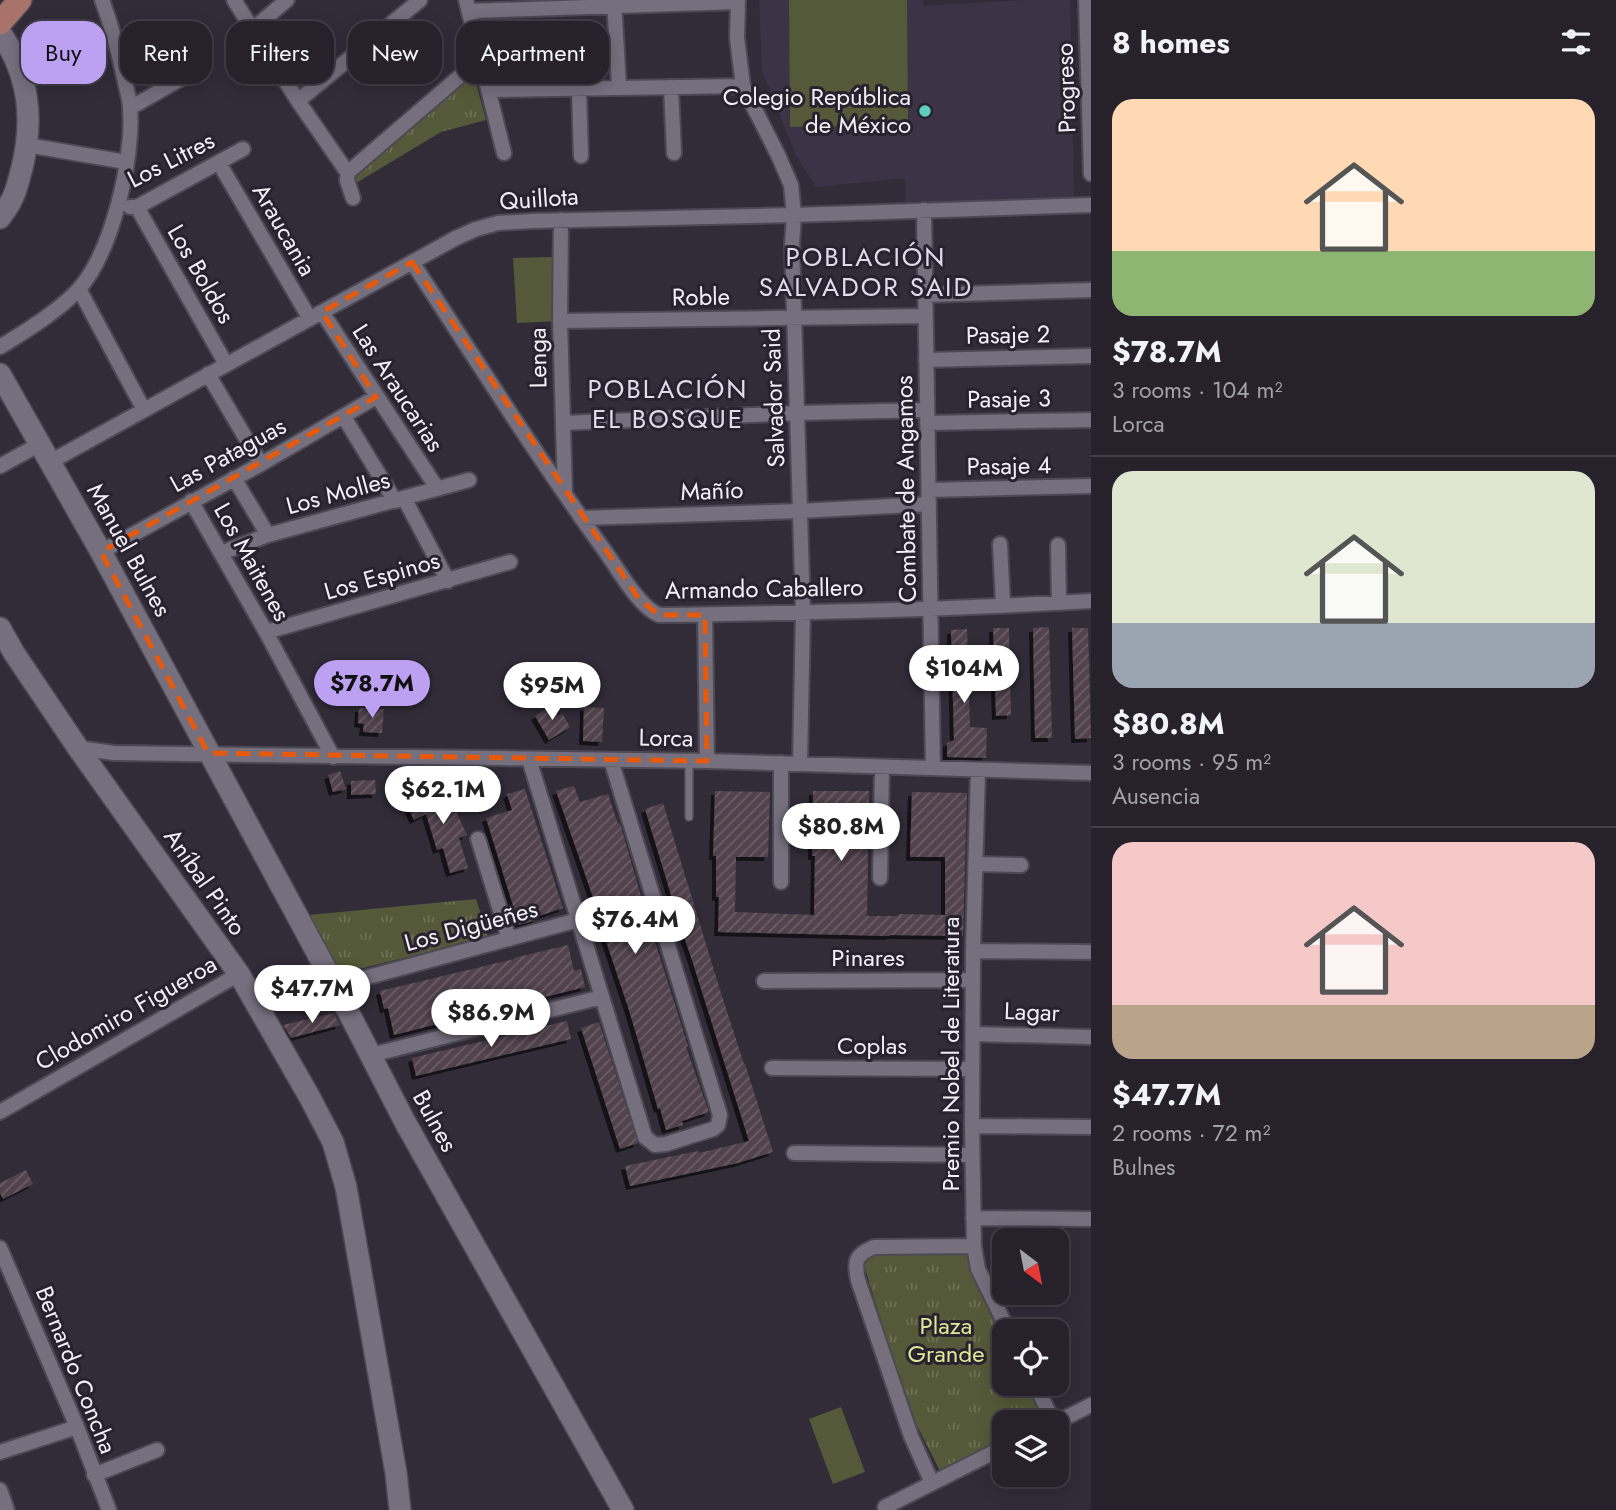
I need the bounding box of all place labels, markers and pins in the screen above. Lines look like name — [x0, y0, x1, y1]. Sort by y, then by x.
place label: Colegio República de México — [723, 79, 911, 142]
marker: Colegio República de México — [917, 103, 933, 119]
pin: $104M — [915, 646, 1013, 705]
pin: $78.7M — [315, 660, 429, 720]
pin: $95M — [511, 662, 593, 722]
pin: $62.1M — [386, 766, 500, 826]
pin: $80.8M — [784, 804, 898, 863]
pin: $76.4M — [578, 897, 692, 956]
pin: $47.7M — [255, 965, 369, 1025]
pin: $86.9M — [434, 990, 548, 1049]

